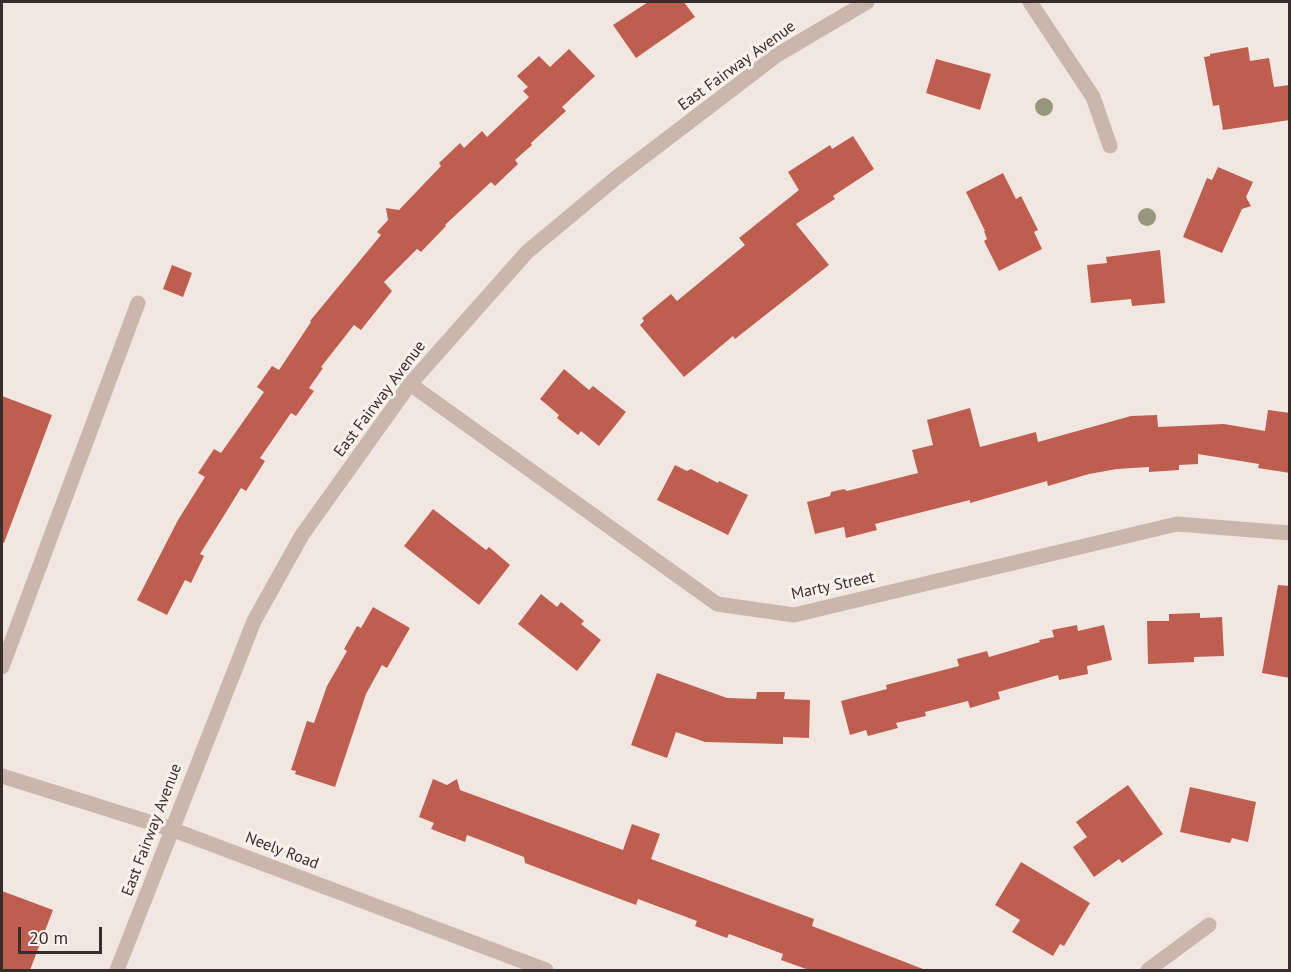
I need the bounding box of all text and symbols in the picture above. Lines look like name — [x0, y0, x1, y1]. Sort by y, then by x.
street label: East Fairway Avenue — [675, 17, 799, 115]
street label: East Fairway Avenue — [330, 337, 430, 461]
street label: Marty Street — [790, 568, 876, 604]
street label: East Fairway Avenue — [118, 761, 186, 899]
street label: Neely Road — [243, 828, 321, 874]
scale bar — [21, 915, 105, 953]
text: 20 m — [29, 926, 68, 949]

